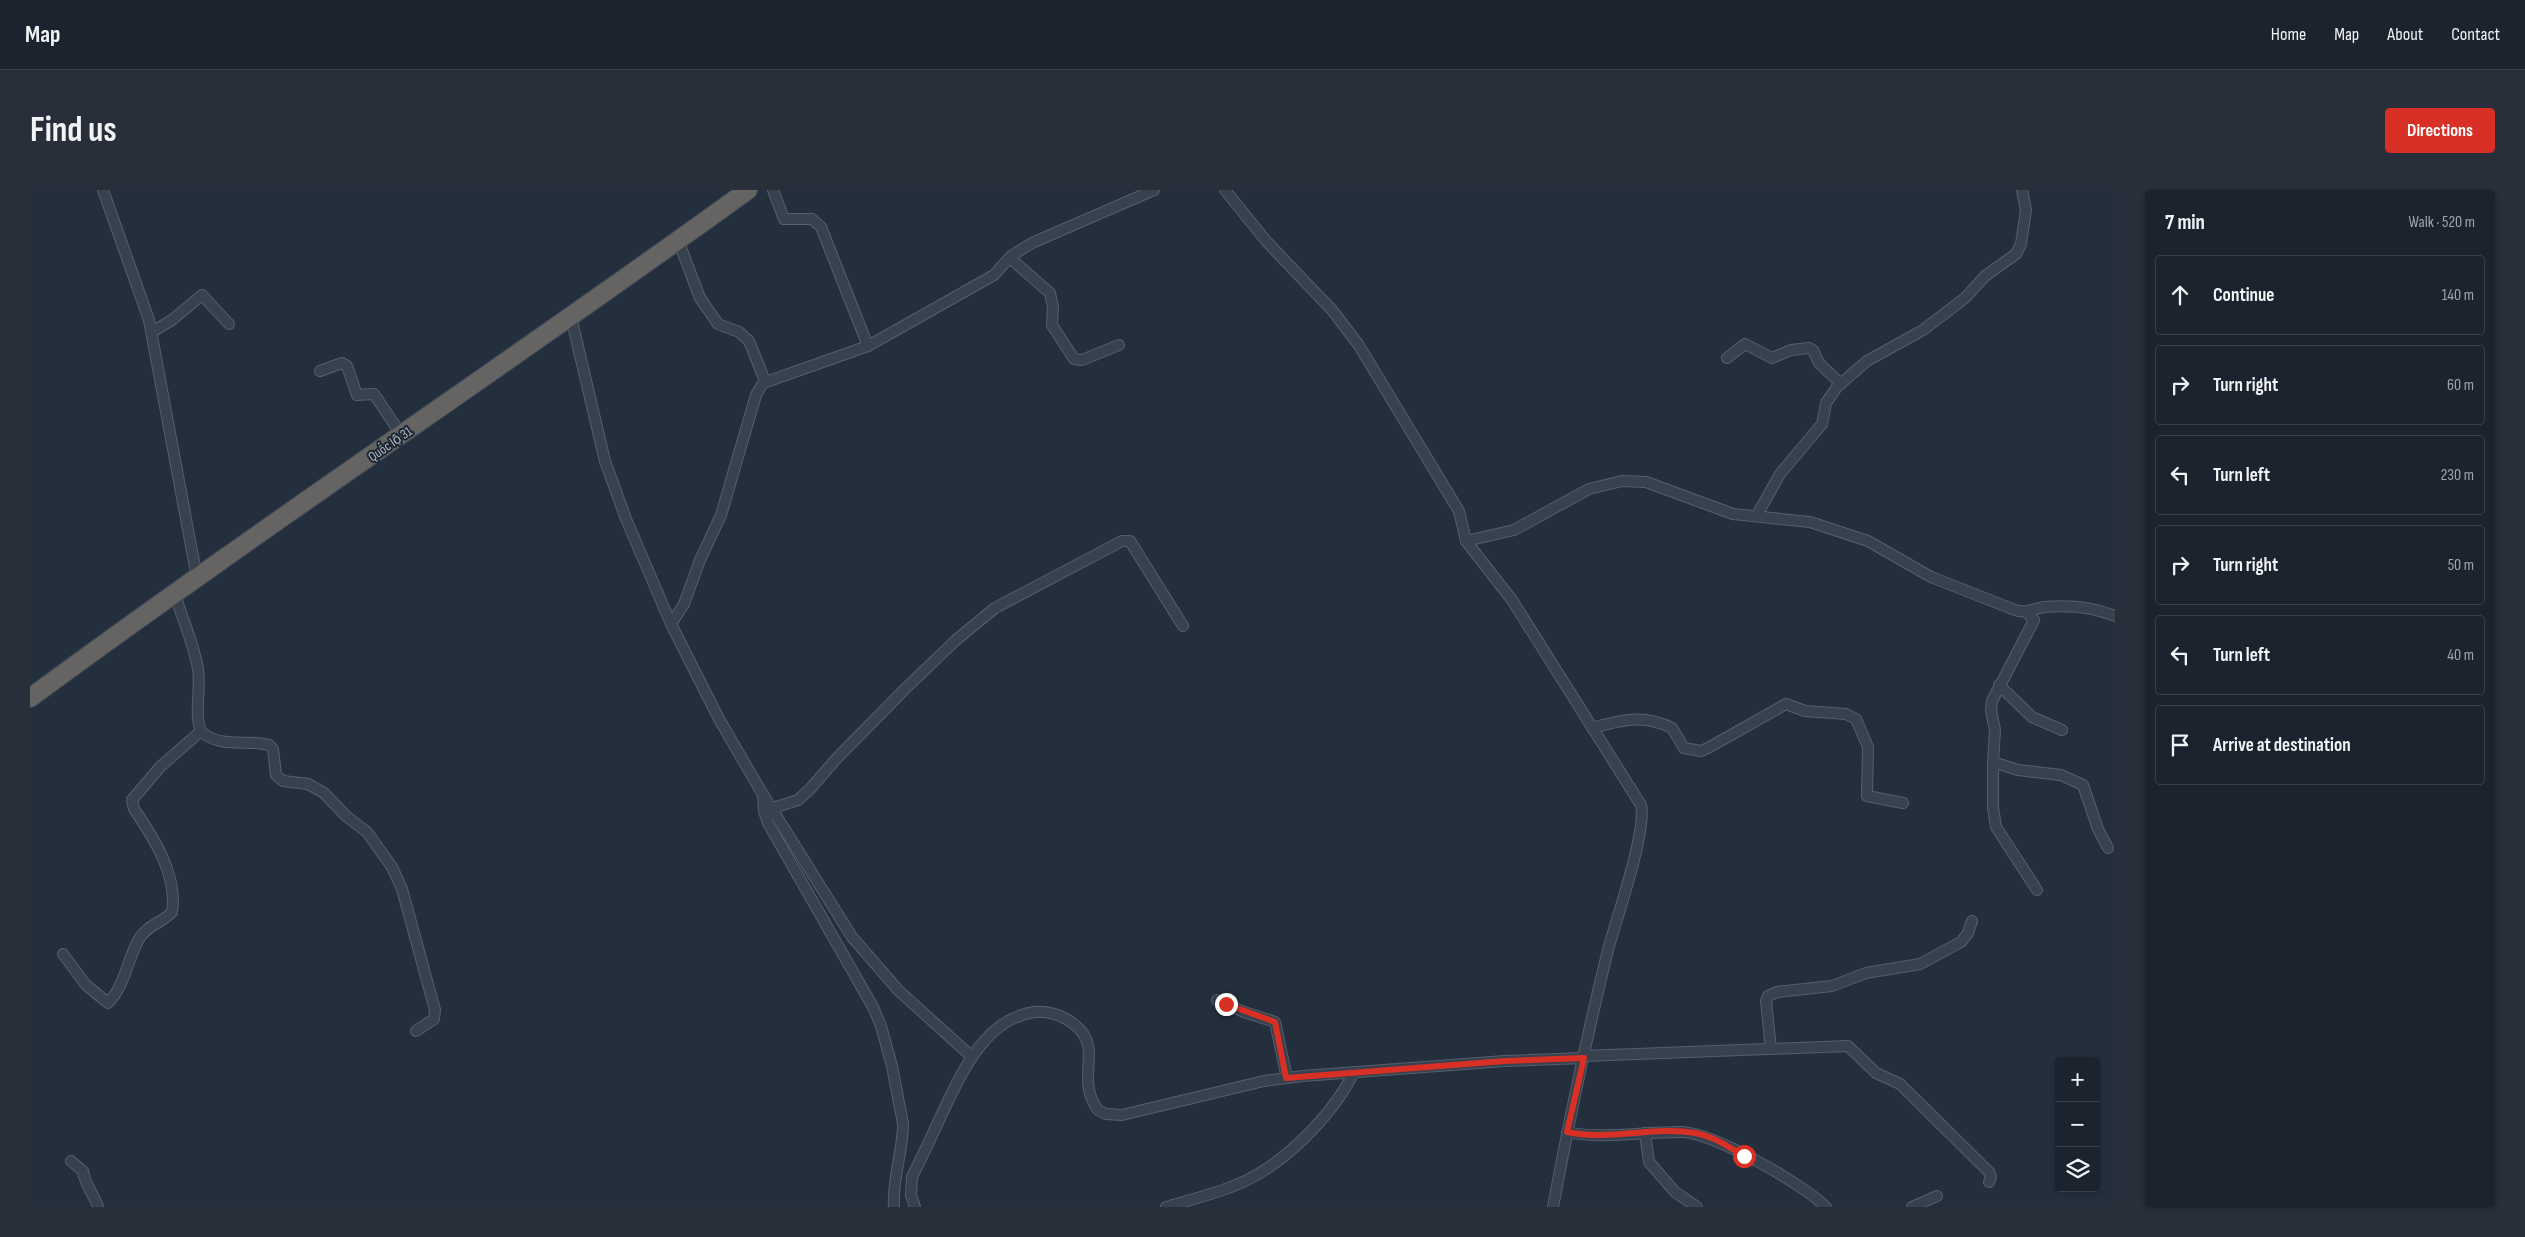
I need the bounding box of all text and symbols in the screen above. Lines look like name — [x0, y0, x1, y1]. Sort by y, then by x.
text: Map — [25, 20, 60, 49]
text: Home — [2271, 24, 2306, 45]
text: Map — [2334, 24, 2359, 45]
text: About — [2387, 24, 2423, 45]
text: Contact — [2451, 24, 2500, 45]
button: Directions — [2385, 108, 2495, 153]
text: Find us — [30, 109, 117, 152]
text: 7 min — [2165, 210, 2205, 235]
text: Walk · 520 m — [2409, 213, 2475, 232]
icon: ahead — [2166, 281, 2194, 309]
text: Continue — [2213, 284, 2274, 307]
text: 140 m — [2442, 286, 2474, 305]
icon: right — [2166, 371, 2194, 399]
text: Turn right — [2213, 374, 2278, 397]
text: 60 m — [2447, 376, 2474, 395]
street label: Quốc lộ 31 — [365, 423, 415, 465]
icon: left — [2166, 461, 2194, 489]
text: Turn left — [2213, 464, 2270, 487]
text: 230 m — [2441, 466, 2474, 485]
icon: right — [2166, 551, 2194, 579]
text: Turn right — [2213, 554, 2278, 577]
text: 50 m — [2448, 556, 2474, 575]
icon: left — [2166, 641, 2194, 669]
text: Turn left — [2213, 644, 2270, 667]
text: 40 m — [2447, 646, 2474, 665]
icon: arrive — [2166, 731, 2194, 759]
text: Arrive at destination — [2213, 734, 2351, 757]
route end — [1215, 993, 1238, 1016]
map controls — [2055, 1057, 2100, 1192]
button: + — [2055, 1057, 2100, 1102]
button: − — [2055, 1102, 2100, 1147]
route start — [1733, 1145, 1756, 1168]
button: layers — [2055, 1147, 2100, 1192]

